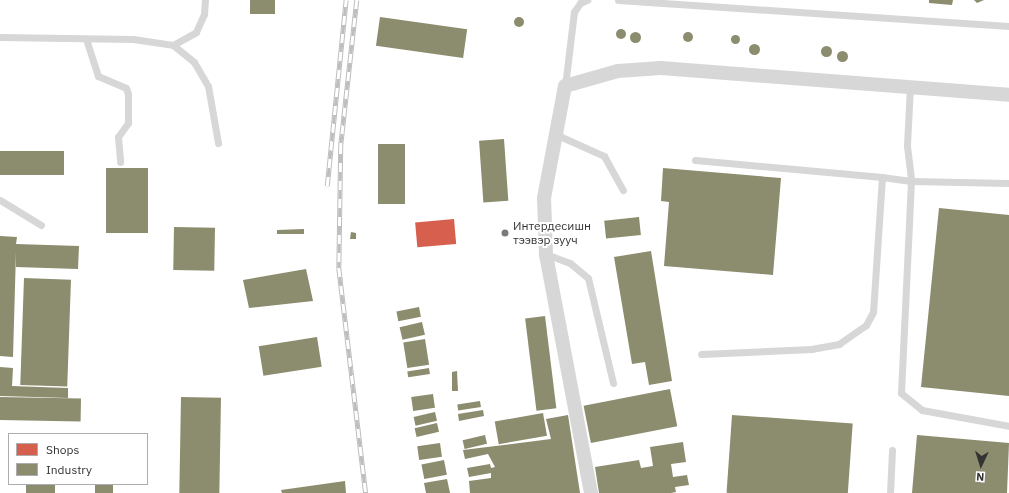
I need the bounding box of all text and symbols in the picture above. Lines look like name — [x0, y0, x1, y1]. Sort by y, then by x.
place label: Интердесишн тээвэр зууч — [513, 219, 591, 247]
marker: Интердесишн тээвэр зууч — [500, 228, 510, 238]
legend — [8, 433, 148, 485]
text: Shops — [46, 442, 79, 457]
north arrow — [961, 445, 1001, 485]
text: Industry — [46, 462, 92, 477]
text: N — [976, 470, 985, 484]

